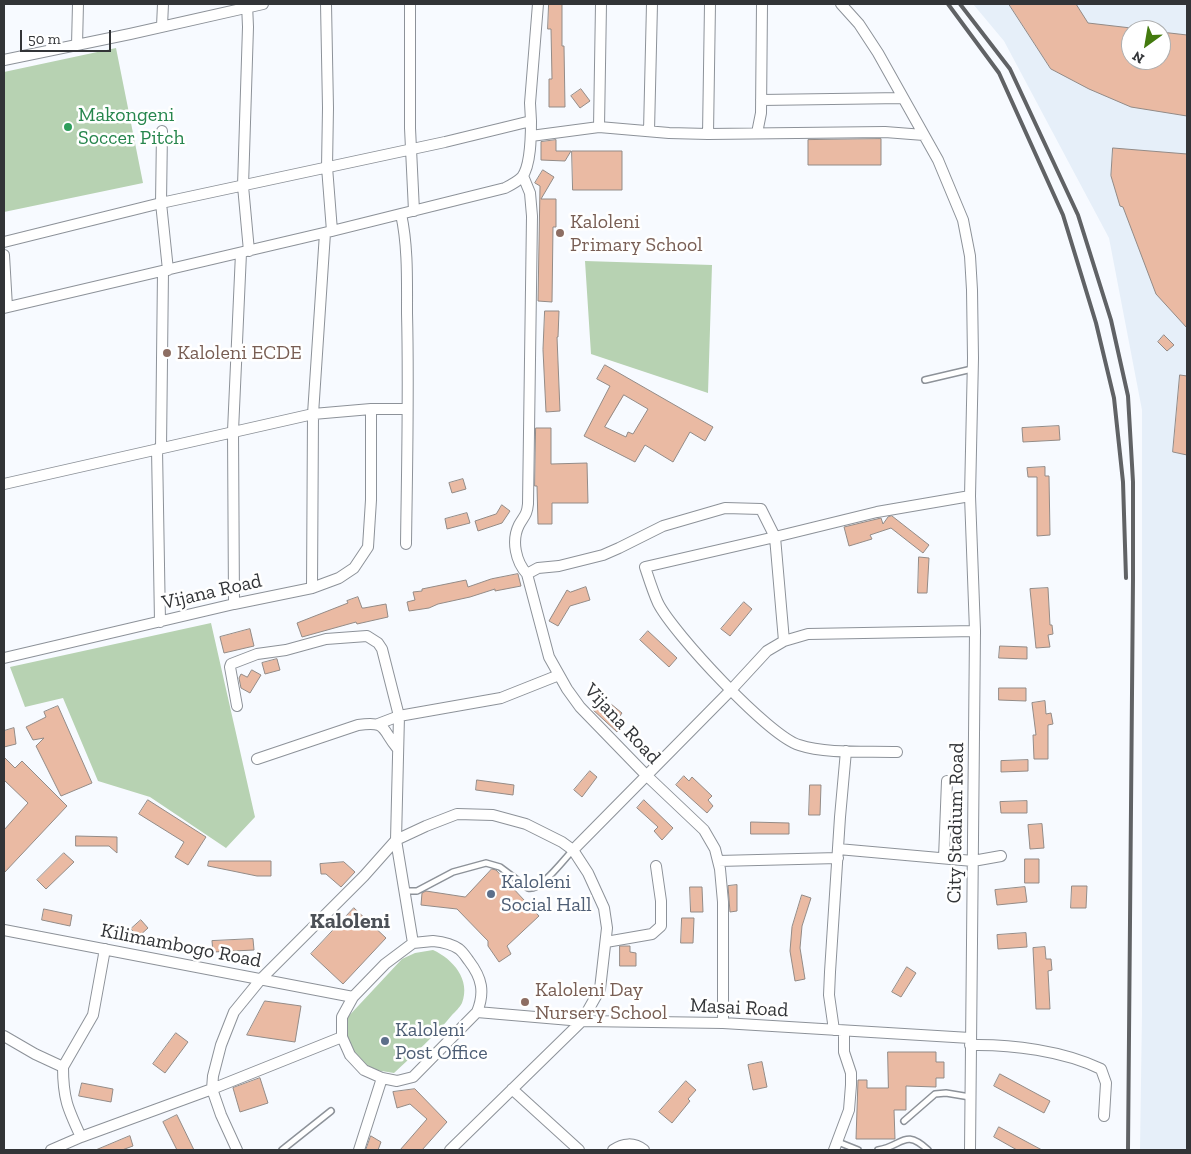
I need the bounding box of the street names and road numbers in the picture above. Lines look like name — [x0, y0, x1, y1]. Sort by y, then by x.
street label: Vijana Road — [160, 569, 264, 615]
street label: Vijana Road — [579, 679, 665, 769]
street label: City Stadium Road — [943, 742, 969, 904]
street label: Kilimambogo Road — [99, 919, 263, 973]
street label: Masai Road — [689, 993, 789, 1023]

